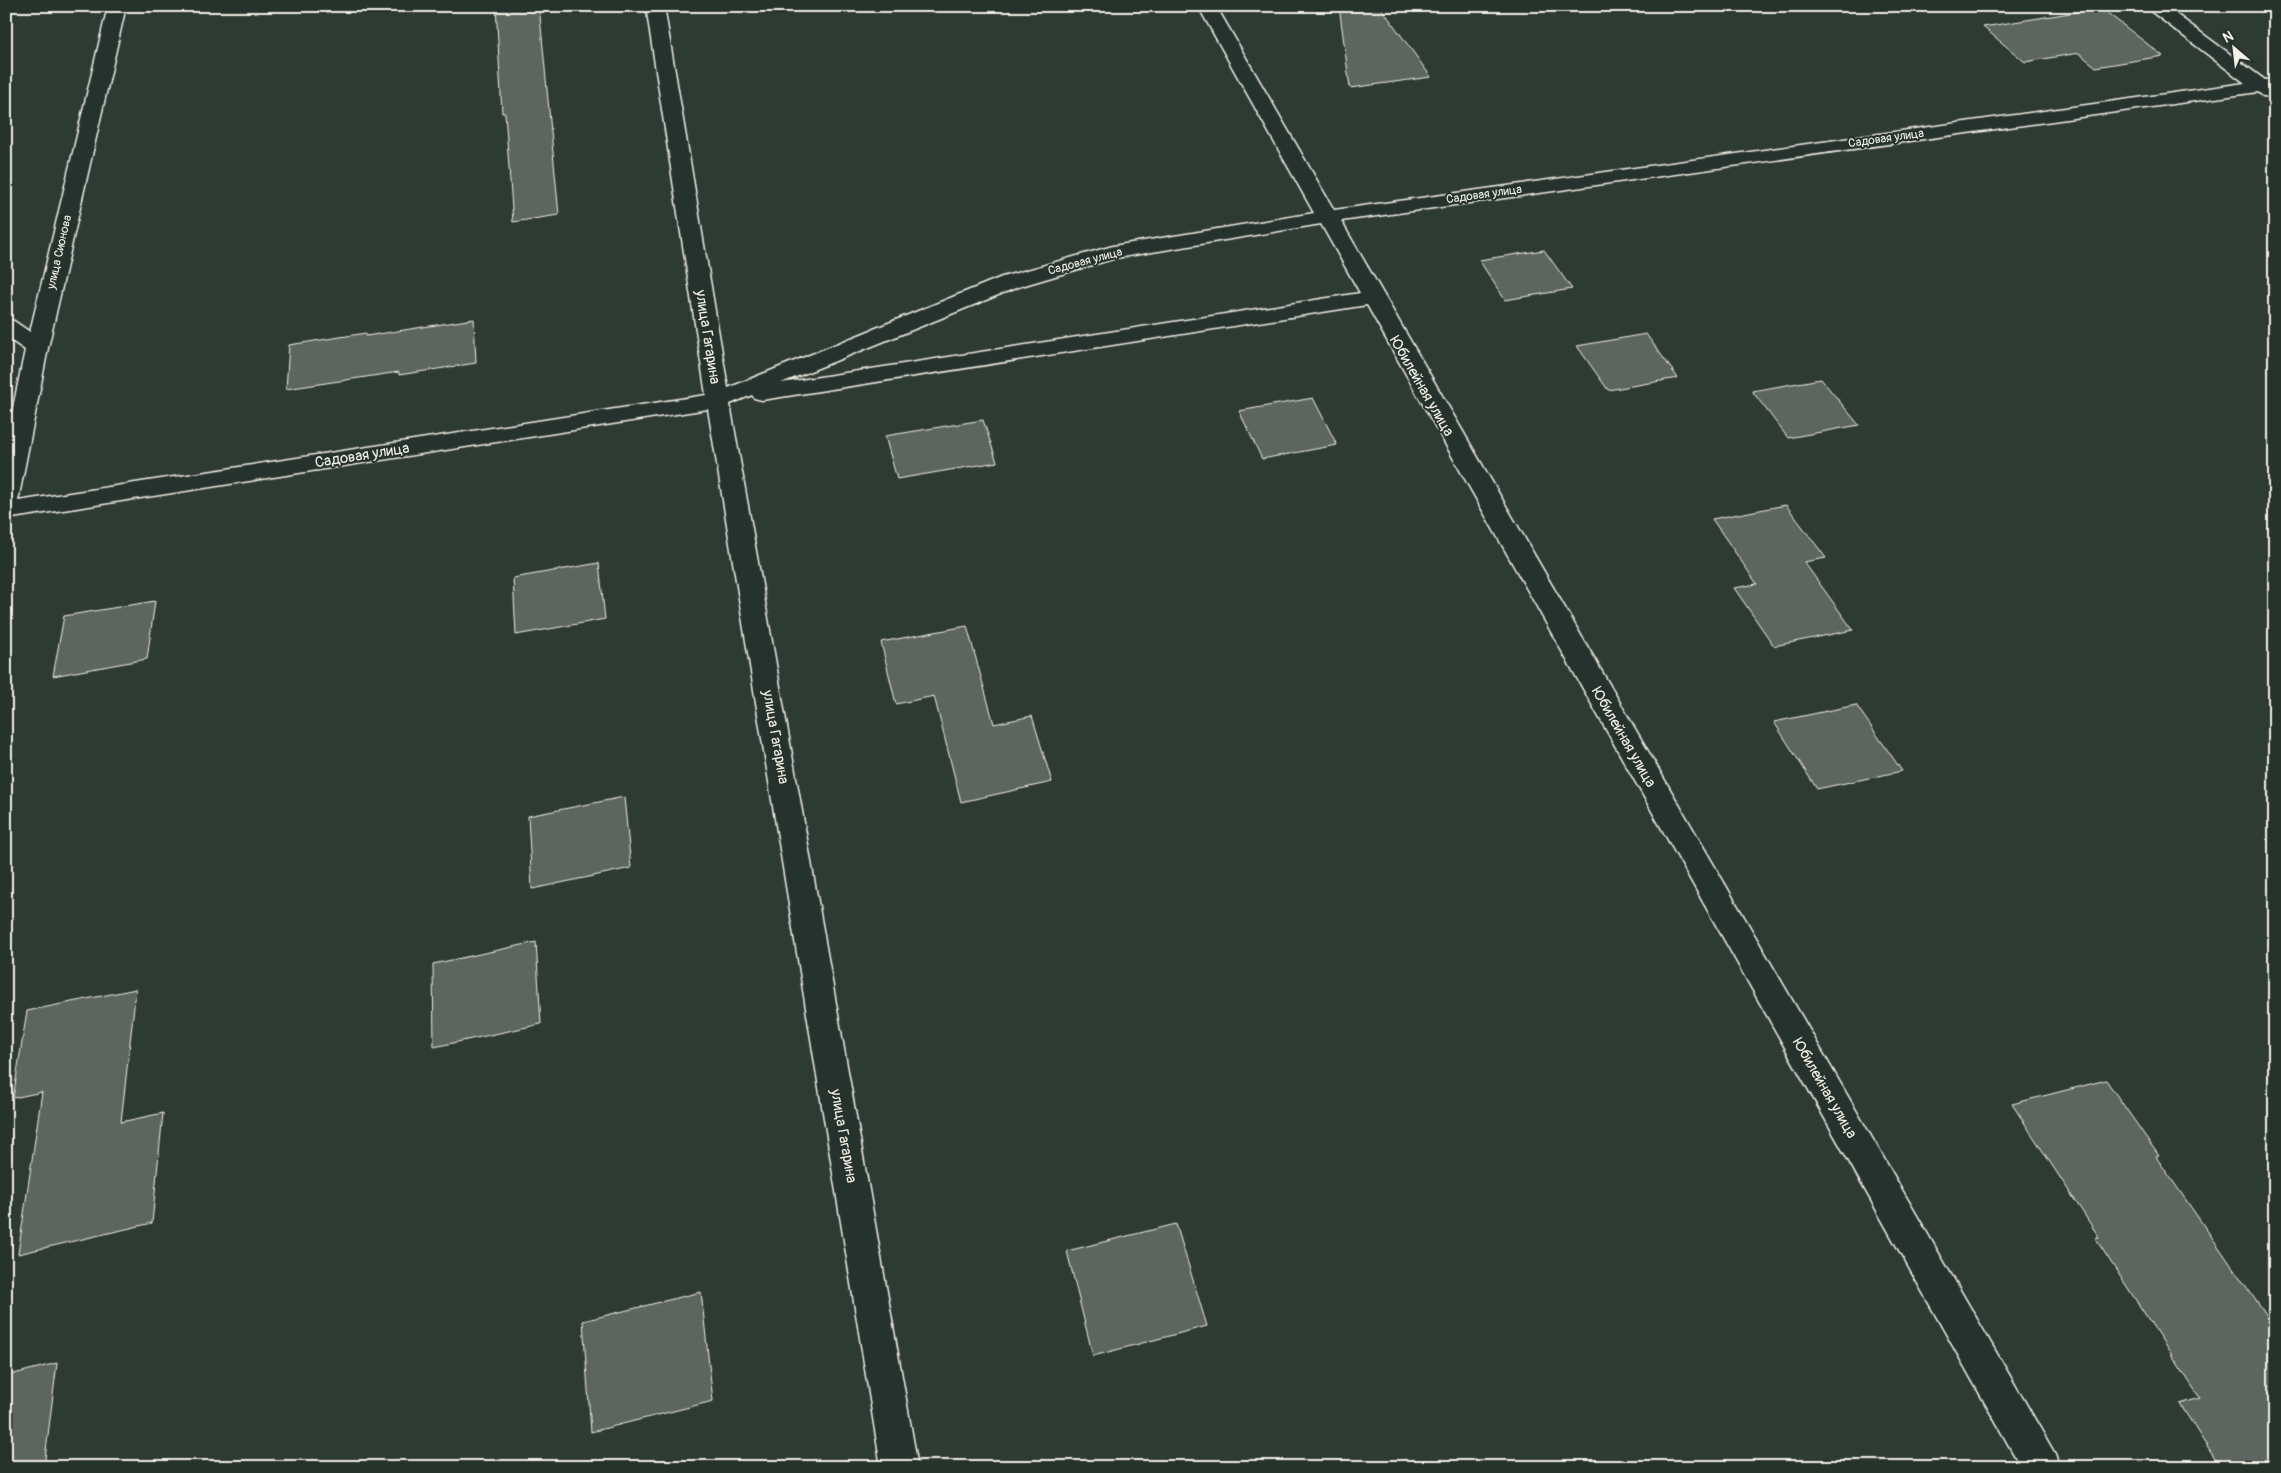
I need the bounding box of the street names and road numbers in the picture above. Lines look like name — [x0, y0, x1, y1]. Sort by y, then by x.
street label: Садовая улица — [1847, 126, 1925, 151]
street label: Садовая улица — [1445, 182, 1523, 207]
street label: улица Сионова — [43, 213, 75, 292]
street label: Садовая улица — [1046, 244, 1124, 279]
street label: улица Гагарина — [691, 288, 724, 386]
street label: Юбилейная улица — [1385, 333, 1458, 440]
street label: Садовая улица — [314, 439, 411, 472]
street label: Юбилейная улица — [1587, 684, 1660, 791]
street label: улица Гагарина — [758, 688, 793, 786]
street label: Юбилейная улица — [1788, 1035, 1861, 1142]
street label: улица Гагарина — [826, 1087, 861, 1185]

